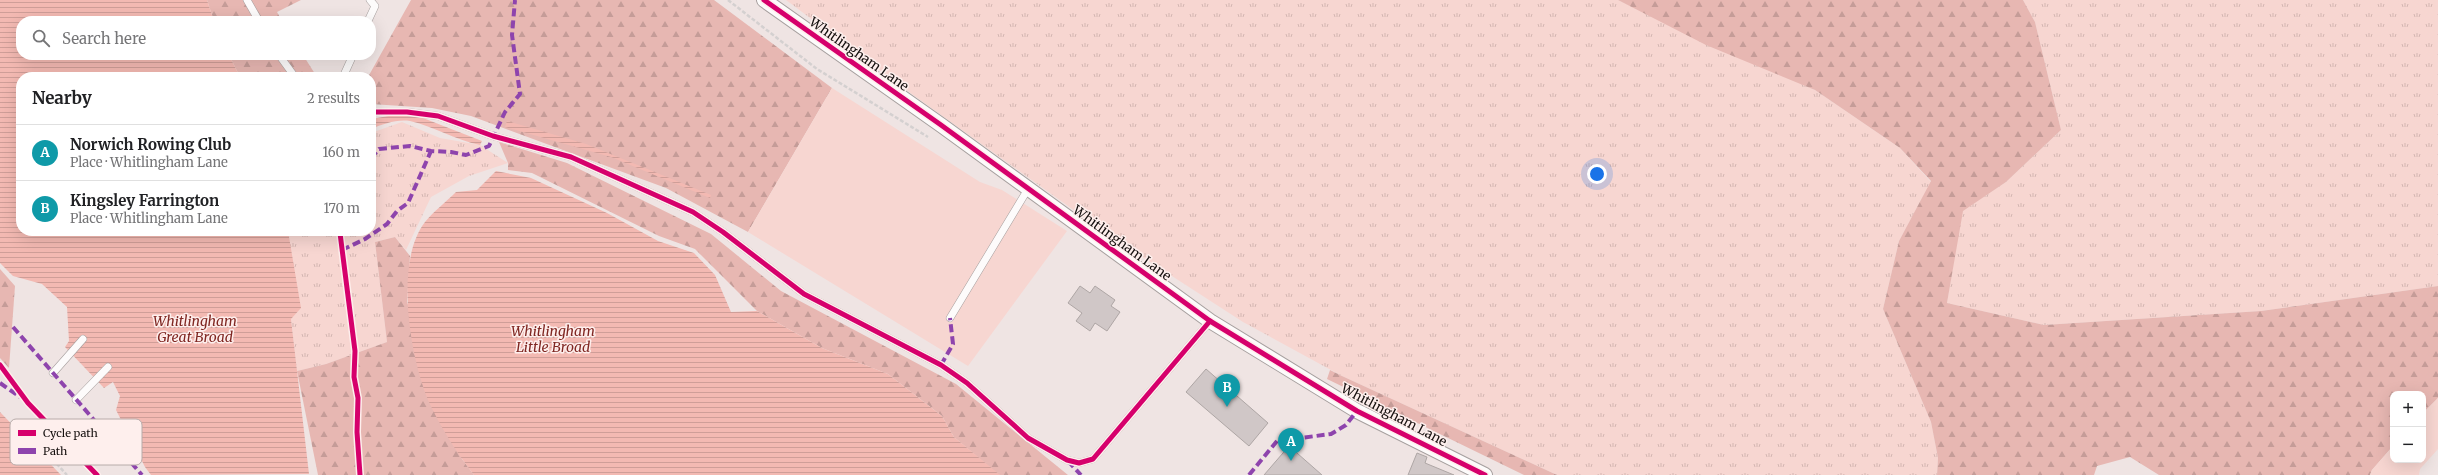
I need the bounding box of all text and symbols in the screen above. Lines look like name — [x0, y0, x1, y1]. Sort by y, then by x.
street label: Whitlingham Lane — [805, 13, 912, 95]
search box — [16, 16, 376, 60]
icon: search — [30, 27, 52, 49]
text: Search here — [62, 29, 146, 48]
text: Nearby — [32, 87, 92, 109]
text: 2 results — [307, 90, 360, 107]
text: Norwich Rowing Club — [70, 135, 231, 154]
text: A — [40, 144, 50, 161]
text: 160 m — [322, 144, 360, 161]
text: Place · Whitlingham Lane — [70, 154, 228, 171]
your location — [1587, 164, 1607, 184]
text: Kingsley Farrington — [70, 191, 219, 210]
text: B — [40, 200, 50, 217]
text: 170 m — [323, 200, 360, 217]
street label: Whitlingham Lane — [1069, 201, 1175, 285]
text: Place · Whitlingham Lane — [70, 210, 228, 227]
water label: Whitlingham Great Broad — [153, 312, 237, 346]
water label: Whitlingham Little Broad — [511, 322, 595, 356]
pin: B — [1214, 374, 1240, 407]
street label: Whitlingham Lane — [1337, 379, 1450, 450]
map controls — [2390, 391, 2426, 463]
button: + — [2390, 391, 2426, 427]
legend — [10, 419, 142, 465]
text: Cycle path — [43, 426, 98, 440]
button: − — [2390, 427, 2426, 463]
pin: A — [1278, 428, 1304, 461]
text: Path — [43, 444, 68, 458]

